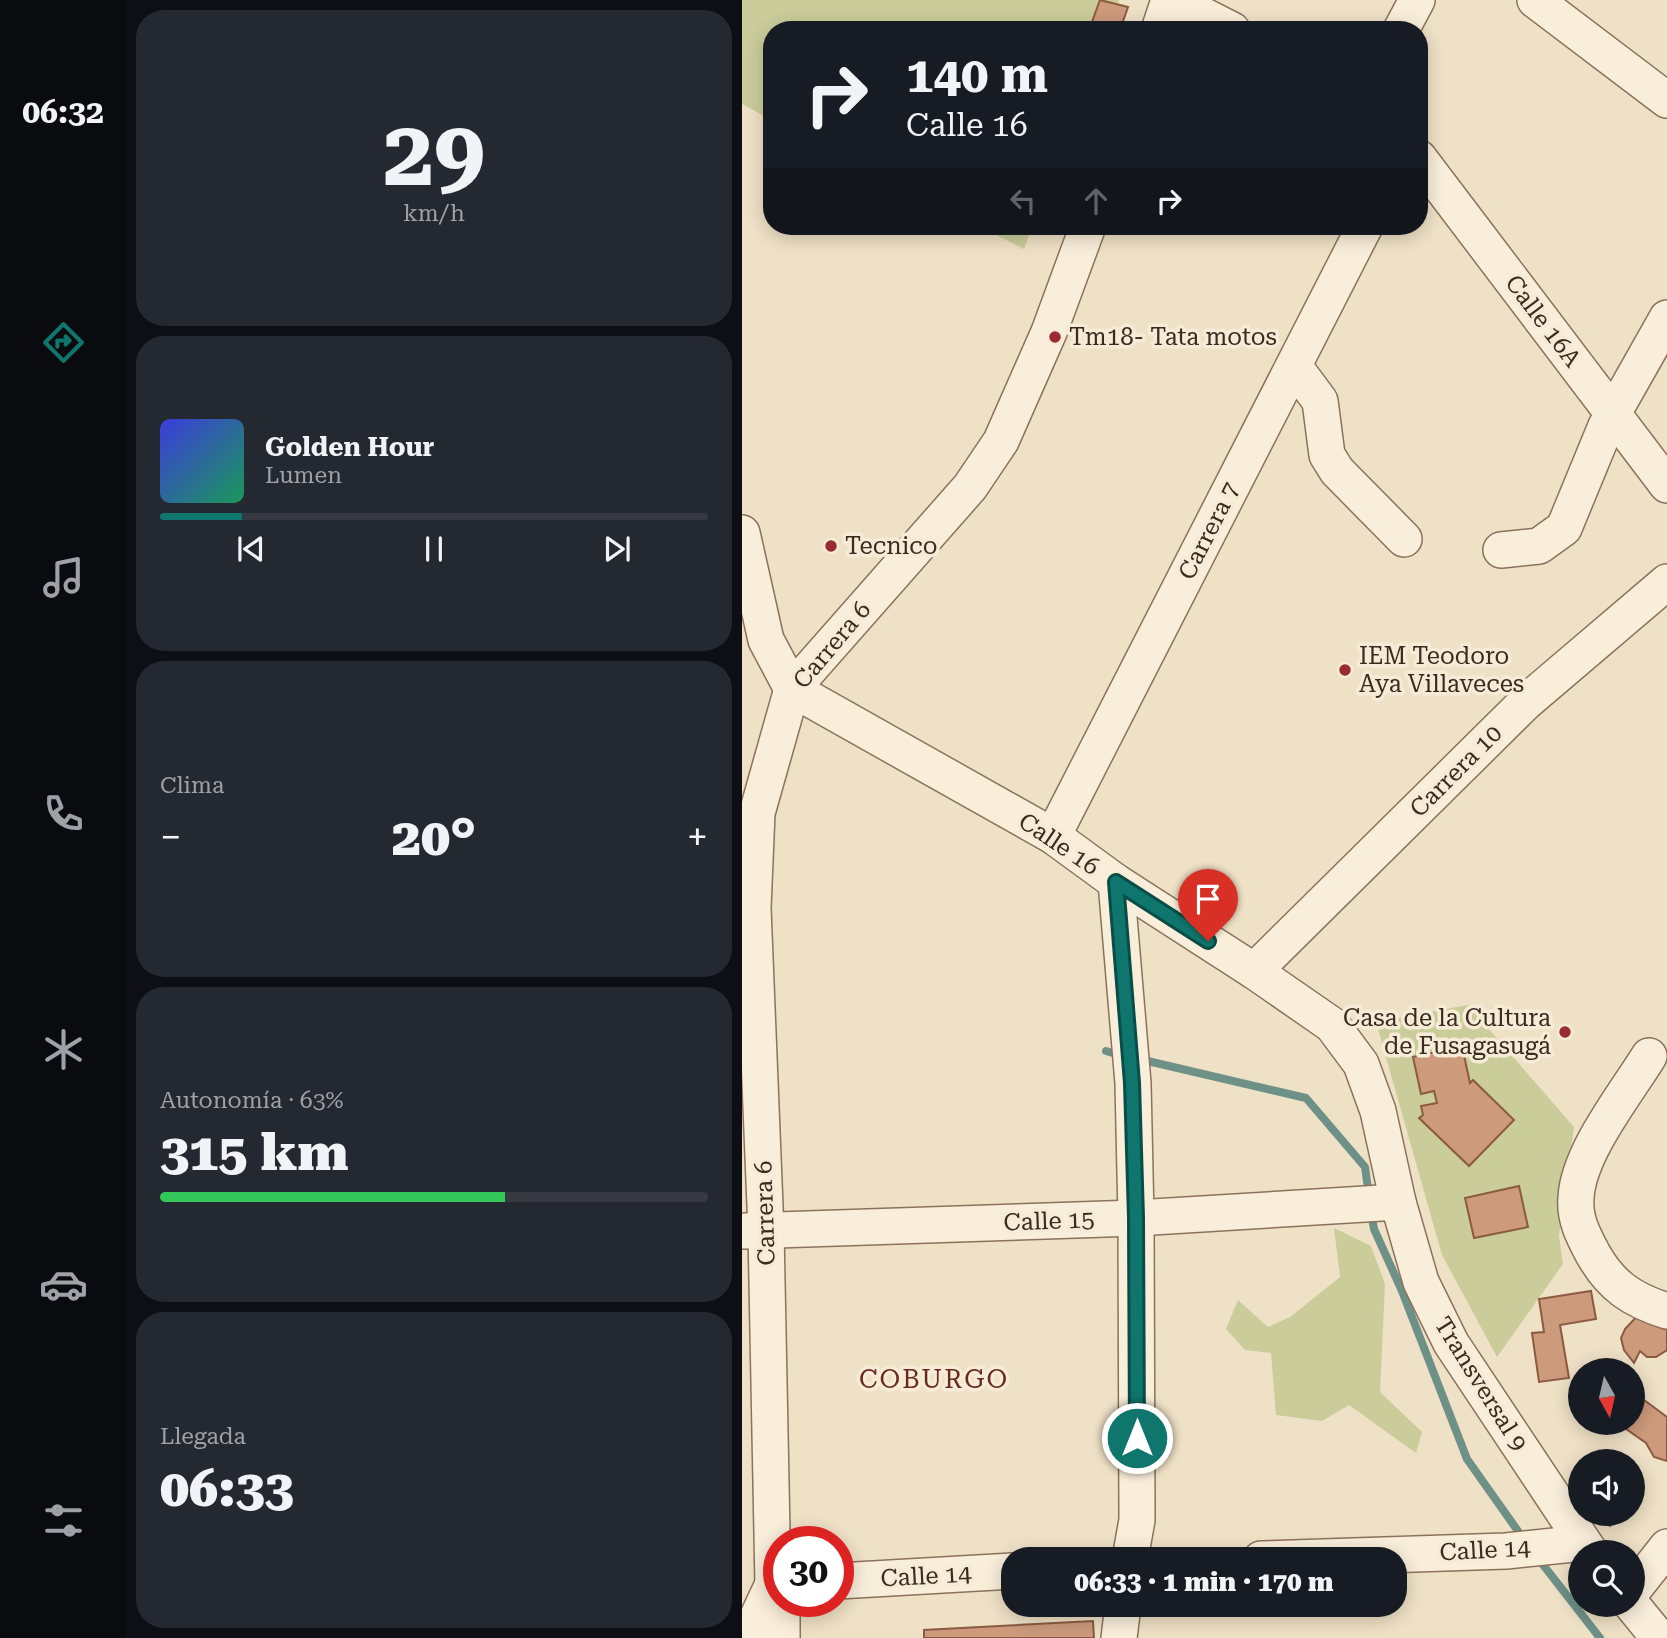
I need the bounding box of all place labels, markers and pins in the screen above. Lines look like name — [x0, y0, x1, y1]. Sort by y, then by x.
place label: Tm18- Tata motos — [1069, 323, 1277, 351]
marker: Tm18- Tata motos — [1047, 329, 1063, 345]
place label: Tecnico — [845, 532, 938, 560]
marker: Tecnico — [823, 538, 839, 554]
place label: IEM Teodoro Aya Villaveces — [1359, 642, 1524, 698]
marker: IEM Teodoro Aya Villaveces — [1337, 662, 1353, 678]
pin — [1178, 869, 1238, 941]
place label: Casa de la Cultura de Fusagasugá — [1343, 1004, 1551, 1060]
marker: Casa de la Cultura de Fusagasugá — [1557, 1024, 1573, 1040]

